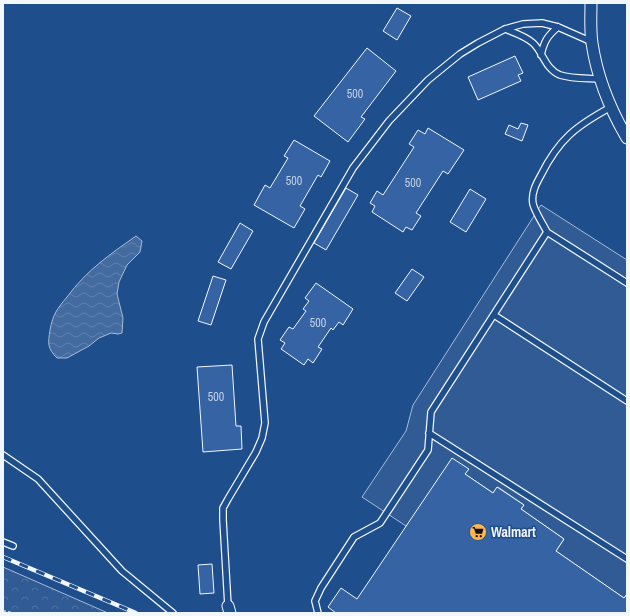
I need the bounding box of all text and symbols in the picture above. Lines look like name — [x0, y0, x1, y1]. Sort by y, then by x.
house number: 500 — [347, 86, 363, 102]
house number: 500 — [286, 173, 302, 189]
house number: 500 — [405, 175, 421, 191]
house number: 500 — [310, 315, 326, 331]
house number: 500 — [208, 389, 224, 405]
supermarket icon: Walmart — [468, 522, 488, 542]
place label: Walmart — [491, 523, 536, 541]

